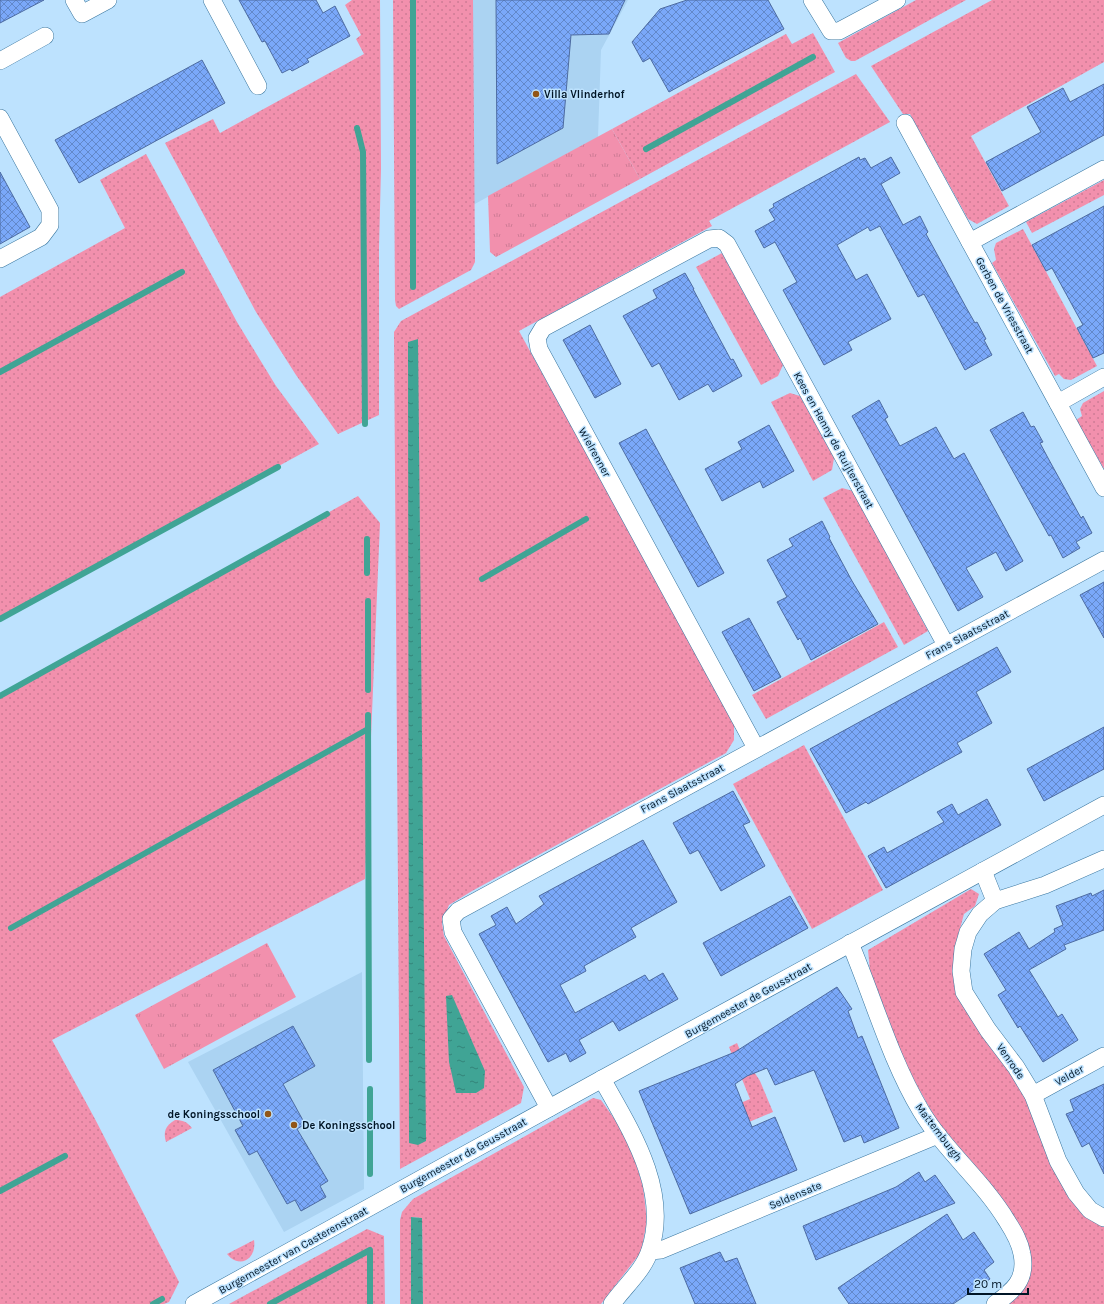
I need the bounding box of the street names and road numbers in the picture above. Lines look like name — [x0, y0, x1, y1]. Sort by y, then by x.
street label: Gerben de Vriesstraat — [973, 255, 1036, 356]
street label: Kees en Henny de Ruijterstraat — [791, 370, 877, 511]
street label: Wielrenner — [576, 425, 613, 479]
street label: Frans Slaatsstraat — [923, 607, 1011, 662]
street label: Frans Slaatsstraat — [638, 761, 726, 816]
street label: Burgemeester de Geusstraat — [683, 960, 814, 1041]
street label: Venrode — [994, 1041, 1028, 1082]
street label: Velder — [1053, 1062, 1086, 1089]
street label: Mattemburgh — [913, 1101, 965, 1164]
street label: Burgemeester de Geusstraat — [398, 1115, 529, 1196]
street label: Seldensate — [767, 1178, 824, 1212]
street label: Burgemeester van Casterenstraat — [216, 1204, 370, 1297]

